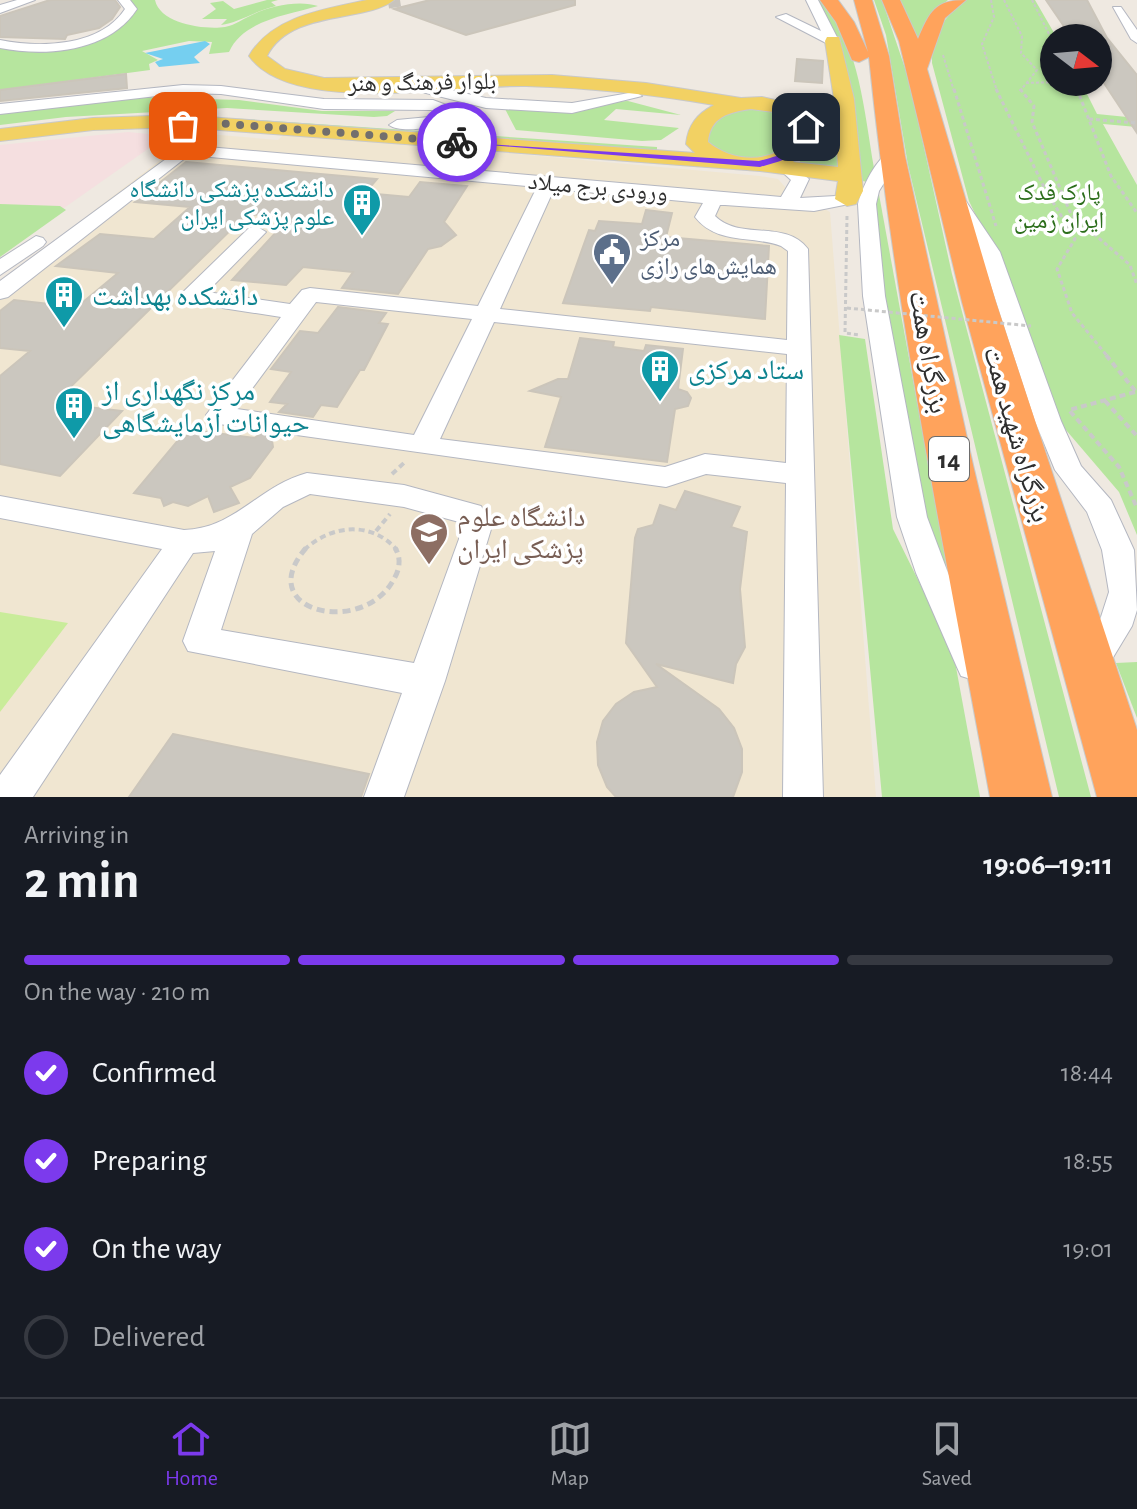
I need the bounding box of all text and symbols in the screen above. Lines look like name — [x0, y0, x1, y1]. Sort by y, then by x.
north arrow — [1040, 24, 1112, 96]
map controls — [1040, 24, 1112, 96]
street label: بلوار فرهنگ و هنر — [347, 70, 496, 97]
pin — [149, 92, 217, 160]
pin — [772, 93, 840, 161]
courier — [417, 102, 497, 182]
icon: bag — [161, 104, 205, 148]
icon: home — [784, 105, 828, 149]
icon: bike — [435, 120, 479, 164]
street label: ورودی برج میلاد — [527, 170, 669, 208]
place label: دانشکده پزشکی دانشگاه علوم پزشکی ایران — [129, 178, 334, 233]
park label: پارک فدک ایران زمین — [1014, 181, 1104, 234]
building icon: دانشکده پزشکی دانشگاه علوم پزشکی ایران — [341, 182, 383, 237]
place label: مرکز همایش‌های رازی — [639, 227, 777, 280]
public building icon: مرکز همایش‌های رازی — [591, 231, 633, 286]
building icon: دانشکده بهداشت — [43, 274, 85, 329]
place label: دانشکده بهداشت — [92, 283, 258, 311]
street label: بزرگراه همت — [903, 289, 953, 416]
street label: بزرگراه شهید همت — [977, 344, 1055, 526]
building icon: ستاد مرکزی — [639, 348, 681, 403]
place label: ستاد مرکزی — [688, 357, 804, 386]
place label: مرکز نگهداری از حیوانات آزمایشگاهی — [101, 378, 310, 440]
building icon: مرکز نگهداری از حیوانات آزمایشگاهی — [53, 385, 95, 440]
road number: 14 — [929, 437, 969, 481]
place label: دانشگاه علوم پزشکی ایران — [457, 504, 585, 566]
school or university icon: دانشگاه علوم پزشکی ایران — [408, 511, 450, 566]
text: Arriving in — [24, 822, 129, 848]
text: 19:06–19:11 — [983, 850, 1113, 880]
text: 2 min — [24, 855, 139, 907]
text: On the way · 210 m — [24, 979, 210, 1005]
icon: check — [24, 1051, 68, 1095]
text: Confirmed — [92, 1058, 216, 1088]
text: 18:44 — [1061, 1060, 1113, 1086]
icon: check — [24, 1139, 68, 1183]
text: Preparing — [92, 1146, 207, 1176]
text: 18:55 — [1064, 1148, 1113, 1174]
icon: check — [24, 1227, 68, 1271]
text: On the way — [92, 1234, 221, 1264]
text: 19:01 — [1063, 1236, 1113, 1262]
text: Delivered — [92, 1322, 205, 1352]
tab: Home — [165, 1417, 218, 1491]
tab: Map — [548, 1417, 592, 1491]
tab: Saved — [922, 1417, 972, 1491]

